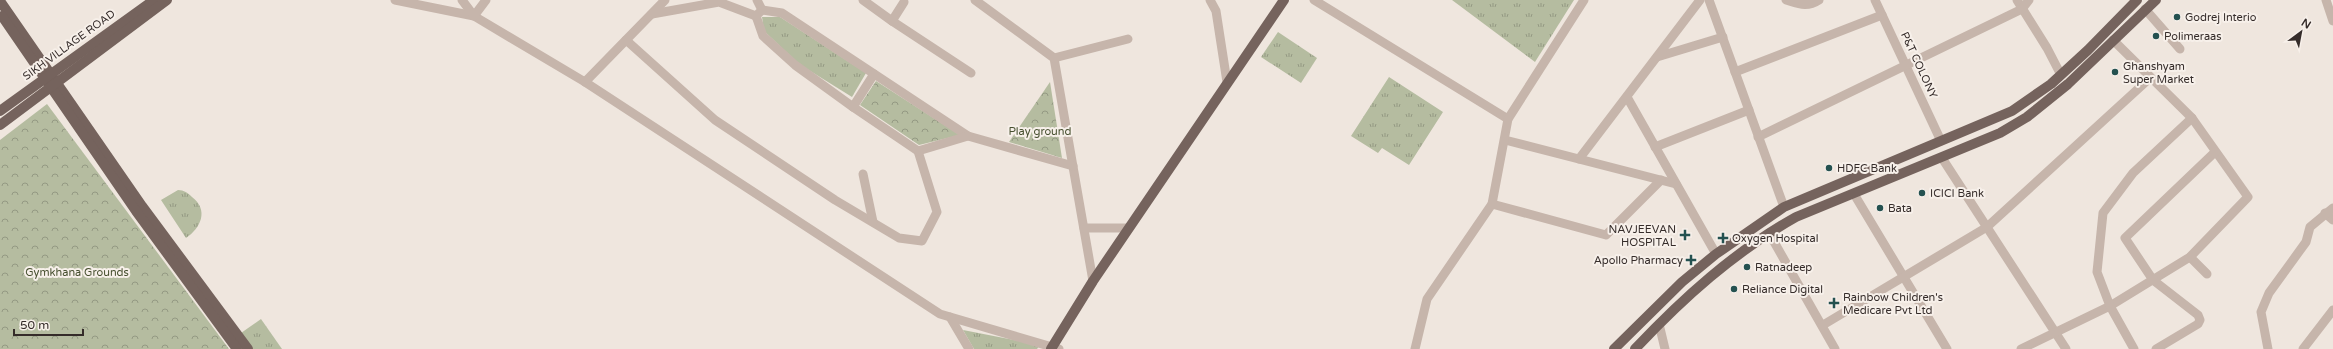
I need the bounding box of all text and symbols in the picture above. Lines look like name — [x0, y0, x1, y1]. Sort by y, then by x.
street label: SIKH VILLAGE ROAD — [20, 7, 118, 83]
place label: Godrej Interio — [2185, 11, 2257, 24]
marker: Godrej Interio — [2172, 12, 2182, 22]
north arrow — [2281, 12, 2321, 52]
text: N — [2299, 16, 2313, 32]
street label: P&T COLONY — [1898, 30, 1940, 100]
place label: Polimeraas — [2164, 30, 2222, 43]
marker: Polimeraas — [2151, 31, 2161, 41]
place label: Ghanshyam Super Market — [2123, 60, 2194, 86]
marker: Ghanshyam Super Market — [2110, 67, 2120, 77]
park label: Play ground — [1009, 125, 1072, 138]
place label: HDFC Bank — [1837, 162, 1897, 175]
marker: HDFC Bank — [1824, 163, 1834, 173]
place label: ICICI Bank — [1930, 187, 1984, 200]
marker: ICICI Bank — [1917, 188, 1927, 198]
place label: Bata — [1888, 202, 1912, 215]
marker: Bata — [1875, 203, 1885, 213]
place label: NAVJEEVAN HOSPITAL — [1608, 223, 1677, 249]
marker: NAVJEEVAN HOSPITAL — [1679, 229, 1691, 241]
marker: Oxygen Hospital — [1717, 232, 1729, 244]
place label: Oxygen Hospital — [1732, 232, 1818, 245]
place label: Apollo Pharmacy — [1594, 254, 1683, 267]
marker: Apollo Pharmacy — [1686, 255, 1696, 265]
place label: Ratnadeep — [1755, 261, 1812, 274]
marker: Ratnadeep — [1742, 262, 1752, 272]
park label: Gymkhana Grounds — [25, 266, 129, 279]
place label: Reliance Digital — [1742, 283, 1823, 296]
marker: Reliance Digital — [1729, 284, 1739, 294]
place label: Rainbow Children's Medicare Pvt Ltd — [1843, 291, 1943, 317]
marker: Rainbow Children's Medicare Pvt Ltd — [1828, 297, 1840, 309]
scale bar — [14, 311, 83, 337]
text: 50 m — [20, 318, 49, 332]

